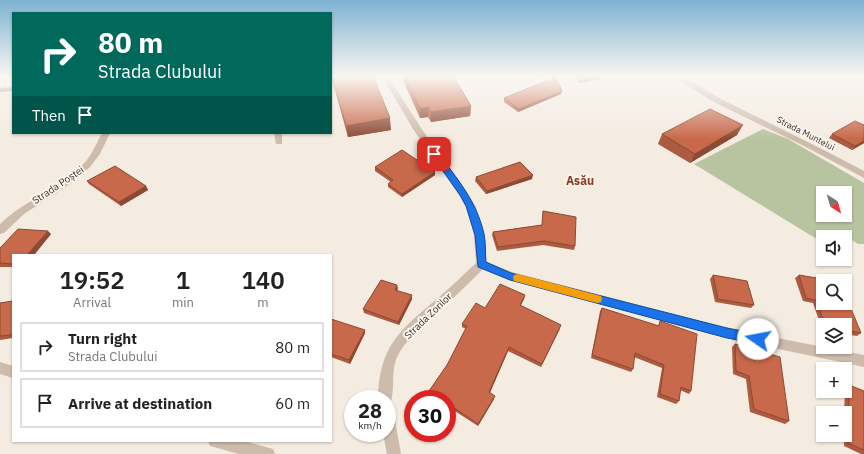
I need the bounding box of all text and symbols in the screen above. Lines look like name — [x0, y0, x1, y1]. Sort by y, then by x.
text: 80 m — [98, 24, 163, 61]
icon: right — [32, 28, 84, 80]
text: Strada Clubului — [98, 60, 222, 83]
icon: arrive — [74, 104, 96, 126]
text: Then — [32, 106, 66, 125]
street label: Strada Muntelui — [775, 114, 837, 152]
pin — [417, 137, 451, 171]
icon: arrive — [423, 143, 445, 165]
street label: Strada Poștei — [30, 163, 86, 207]
district label: Asău — [566, 173, 594, 188]
north arrow — [816, 186, 852, 222]
map controls — [816, 186, 852, 442]
button: sound — [816, 230, 852, 266]
text: 19:52 — [59, 264, 125, 296]
text: 1 — [176, 264, 190, 296]
text: 140 — [241, 264, 285, 296]
button: search — [816, 274, 852, 310]
street label: Strada Zorilor — [401, 290, 455, 342]
text: Arrival — [73, 294, 111, 311]
text: min — [172, 294, 194, 311]
text: m — [257, 294, 269, 311]
position arrow — [737, 318, 779, 360]
button: layers — [816, 318, 852, 354]
text: Turn right — [68, 329, 137, 348]
icon: right — [34, 336, 56, 358]
text: 80 m — [275, 338, 310, 357]
text: Strada Clubului — [68, 348, 157, 365]
button: + — [816, 362, 852, 398]
speed limit sign: 30 — [404, 390, 456, 442]
icon: arrive — [34, 392, 56, 414]
text: Arrive at destination — [68, 394, 212, 413]
text: 60 m — [275, 394, 310, 413]
text: 28 — [358, 397, 382, 424]
button: − — [816, 406, 852, 442]
text: km/h — [358, 419, 382, 432]

